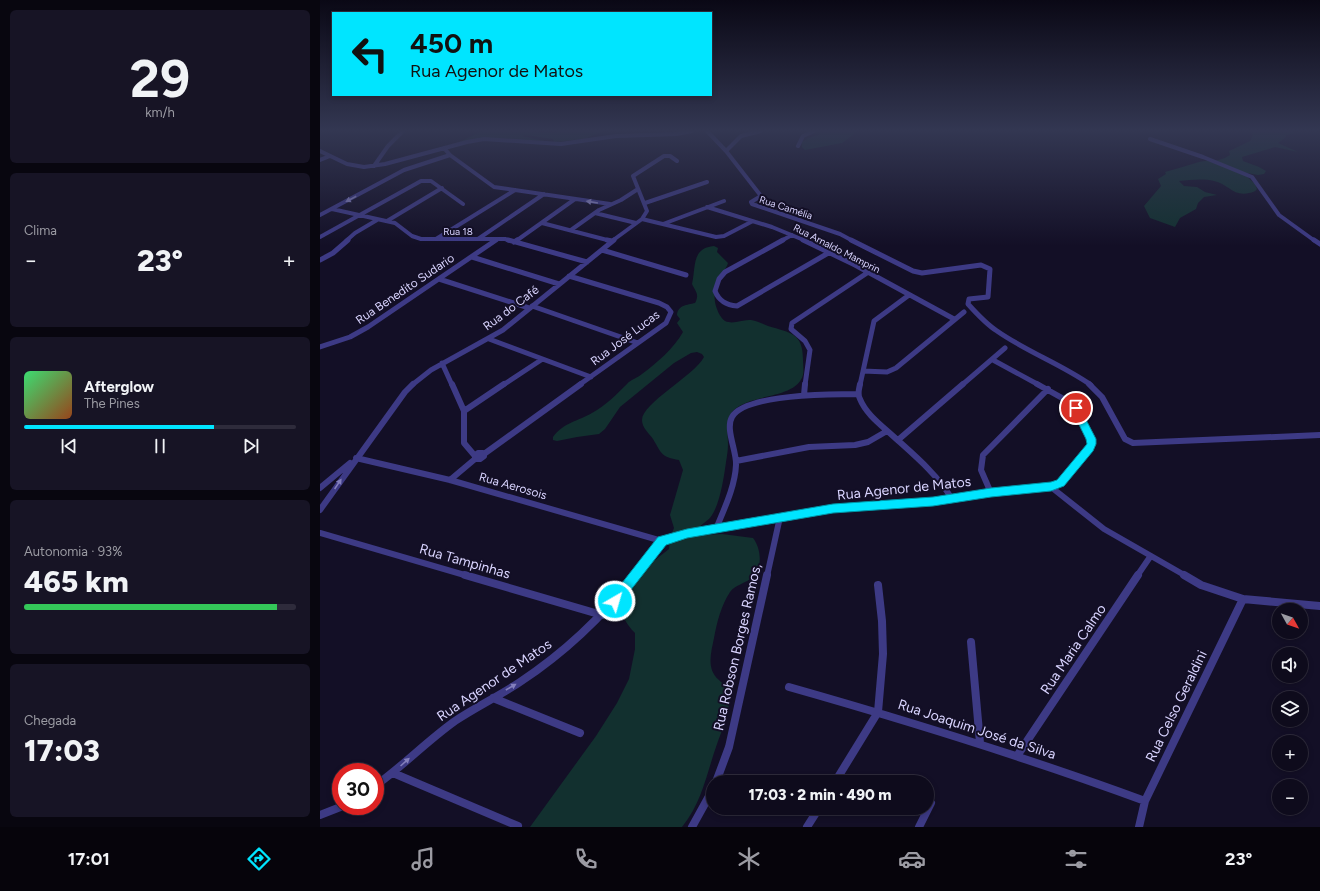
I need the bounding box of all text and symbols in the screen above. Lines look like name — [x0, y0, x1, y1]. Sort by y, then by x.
text: 450 m — [410, 26, 493, 60]
icon: left — [344, 28, 396, 80]
text: 29 — [130, 48, 190, 110]
text: Rua Agenor de Matos — [410, 60, 583, 82]
text: km/h — [145, 105, 175, 120]
street label: Rua Camélia — [758, 193, 814, 222]
one-way arrow — [345, 196, 356, 202]
one-way arrow — [586, 198, 599, 204]
street label: Rua Arnaldo Mamprin — [791, 221, 883, 276]
text: Clima — [24, 223, 57, 238]
street label: Rua 18 — [443, 225, 473, 238]
text: 23° — [137, 242, 183, 279]
text: − — [24, 247, 38, 274]
text: + — [282, 247, 296, 274]
street label: Rua Benedito Sudario — [353, 251, 457, 327]
street label: Rua do Café — [480, 282, 542, 333]
street label: Rua José Lucas — [588, 307, 663, 368]
text: Afterglow — [84, 378, 154, 396]
pin — [1059, 391, 1093, 425]
text: The Pines — [84, 396, 140, 411]
icon: arrive — [1065, 397, 1087, 419]
icon: previous — [58, 435, 80, 457]
icon: pause — [149, 435, 171, 457]
icon: next — [240, 435, 262, 457]
street label: Rua Aerosois — [478, 470, 549, 502]
street label: Rua Agenor de Matos — [836, 473, 972, 504]
one-way arrow — [334, 479, 342, 490]
street label: Rua Tampinhas — [417, 540, 512, 583]
text: Autonomia · 93% — [24, 544, 122, 559]
street label: Rua Robson Borges Ramos, — [710, 562, 765, 732]
text: 465 km — [24, 563, 129, 600]
position arrow — [594, 580, 636, 622]
street label: Rua Maria Calmo — [1037, 601, 1110, 698]
north arrow — [1272, 603, 1308, 639]
map controls — [1272, 603, 1308, 815]
street label: Rua Agenor de Matos — [434, 636, 555, 725]
button: sound — [1272, 647, 1308, 683]
street label: Rua Celso Geraldini — [1142, 648, 1211, 765]
one-way arrow — [505, 684, 517, 691]
button: layers — [1272, 691, 1308, 727]
street label: Rua Joaquim José da Silva — [896, 696, 1058, 763]
text: Chegada — [24, 713, 76, 728]
text: 17:03 — [24, 732, 100, 769]
button: + — [1272, 735, 1308, 771]
one-way arrow — [400, 757, 410, 767]
speed limit sign: 30 — [332, 763, 384, 815]
button: − — [1272, 779, 1308, 815]
text: 17:03 · 2 min · 490 m — [749, 786, 892, 804]
icon: directions — [245, 845, 273, 873]
icon: music — [409, 845, 437, 873]
icon: phone — [572, 845, 600, 873]
icon: climate — [735, 845, 763, 873]
icon: car — [898, 845, 926, 873]
icon: filters — [1062, 845, 1090, 873]
text: 17:01 — [68, 848, 110, 870]
text: 23° — [1225, 848, 1252, 870]

